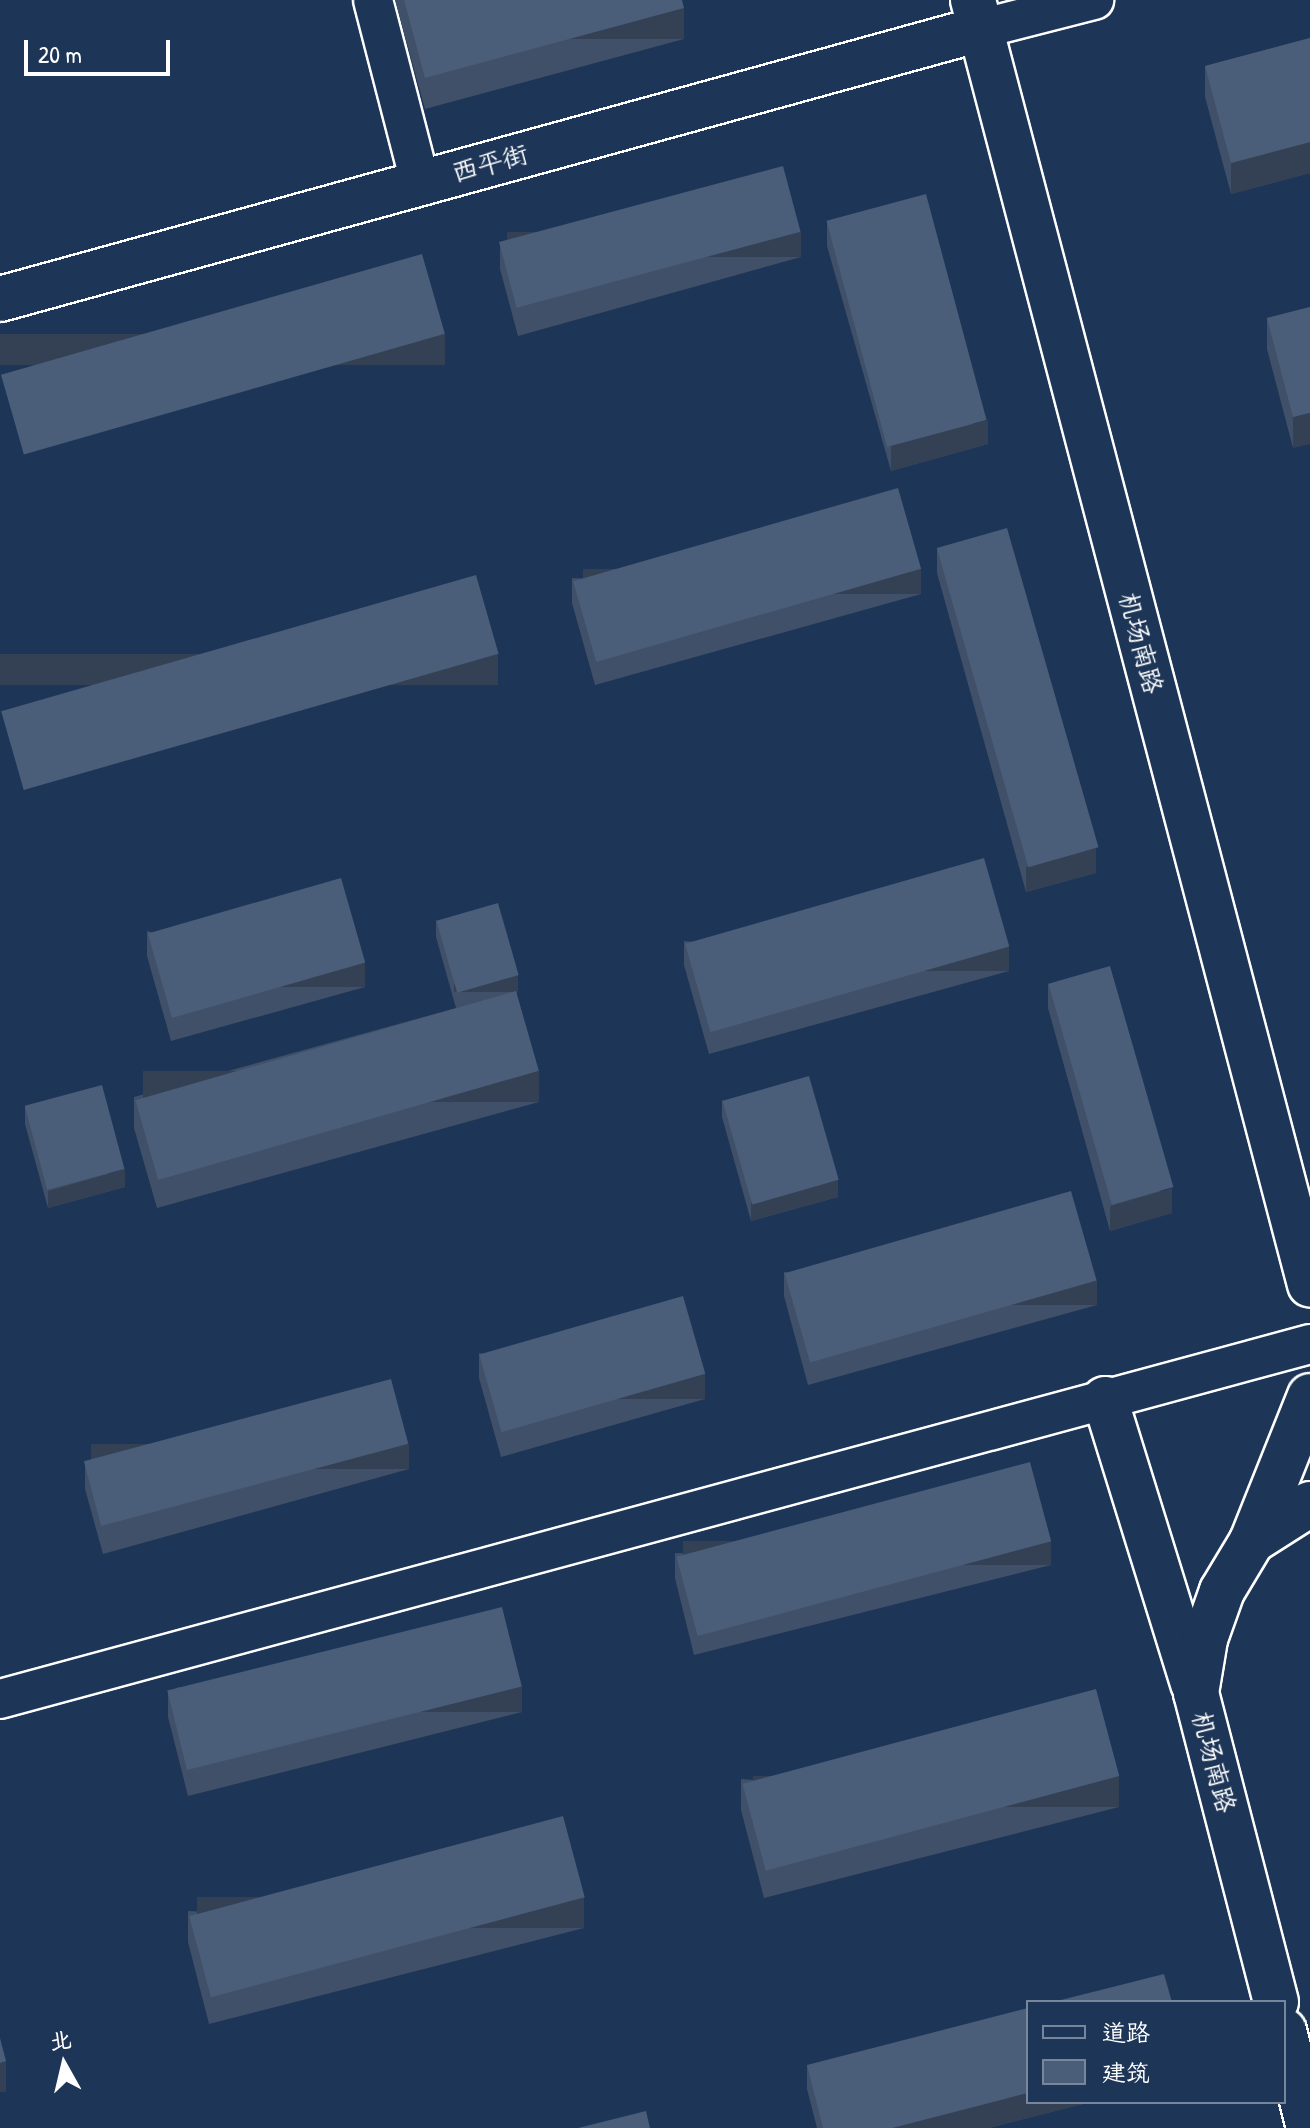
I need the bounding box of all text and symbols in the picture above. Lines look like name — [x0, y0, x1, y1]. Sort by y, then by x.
scale bar — [28, 24, 174, 74]
text: 20 m — [38, 38, 82, 70]
street label: 西平街 — [448, 138, 532, 188]
street label: 机场南路 — [1112, 589, 1170, 697]
street label: 机场南路 — [1185, 1708, 1243, 1816]
legend — [1026, 2000, 1286, 2104]
text: 道路 — [1102, 2016, 1150, 2048]
north arrow — [24, 2024, 104, 2104]
text: 北 — [48, 2024, 74, 2057]
text: 建筑 — [1102, 2056, 1150, 2088]

